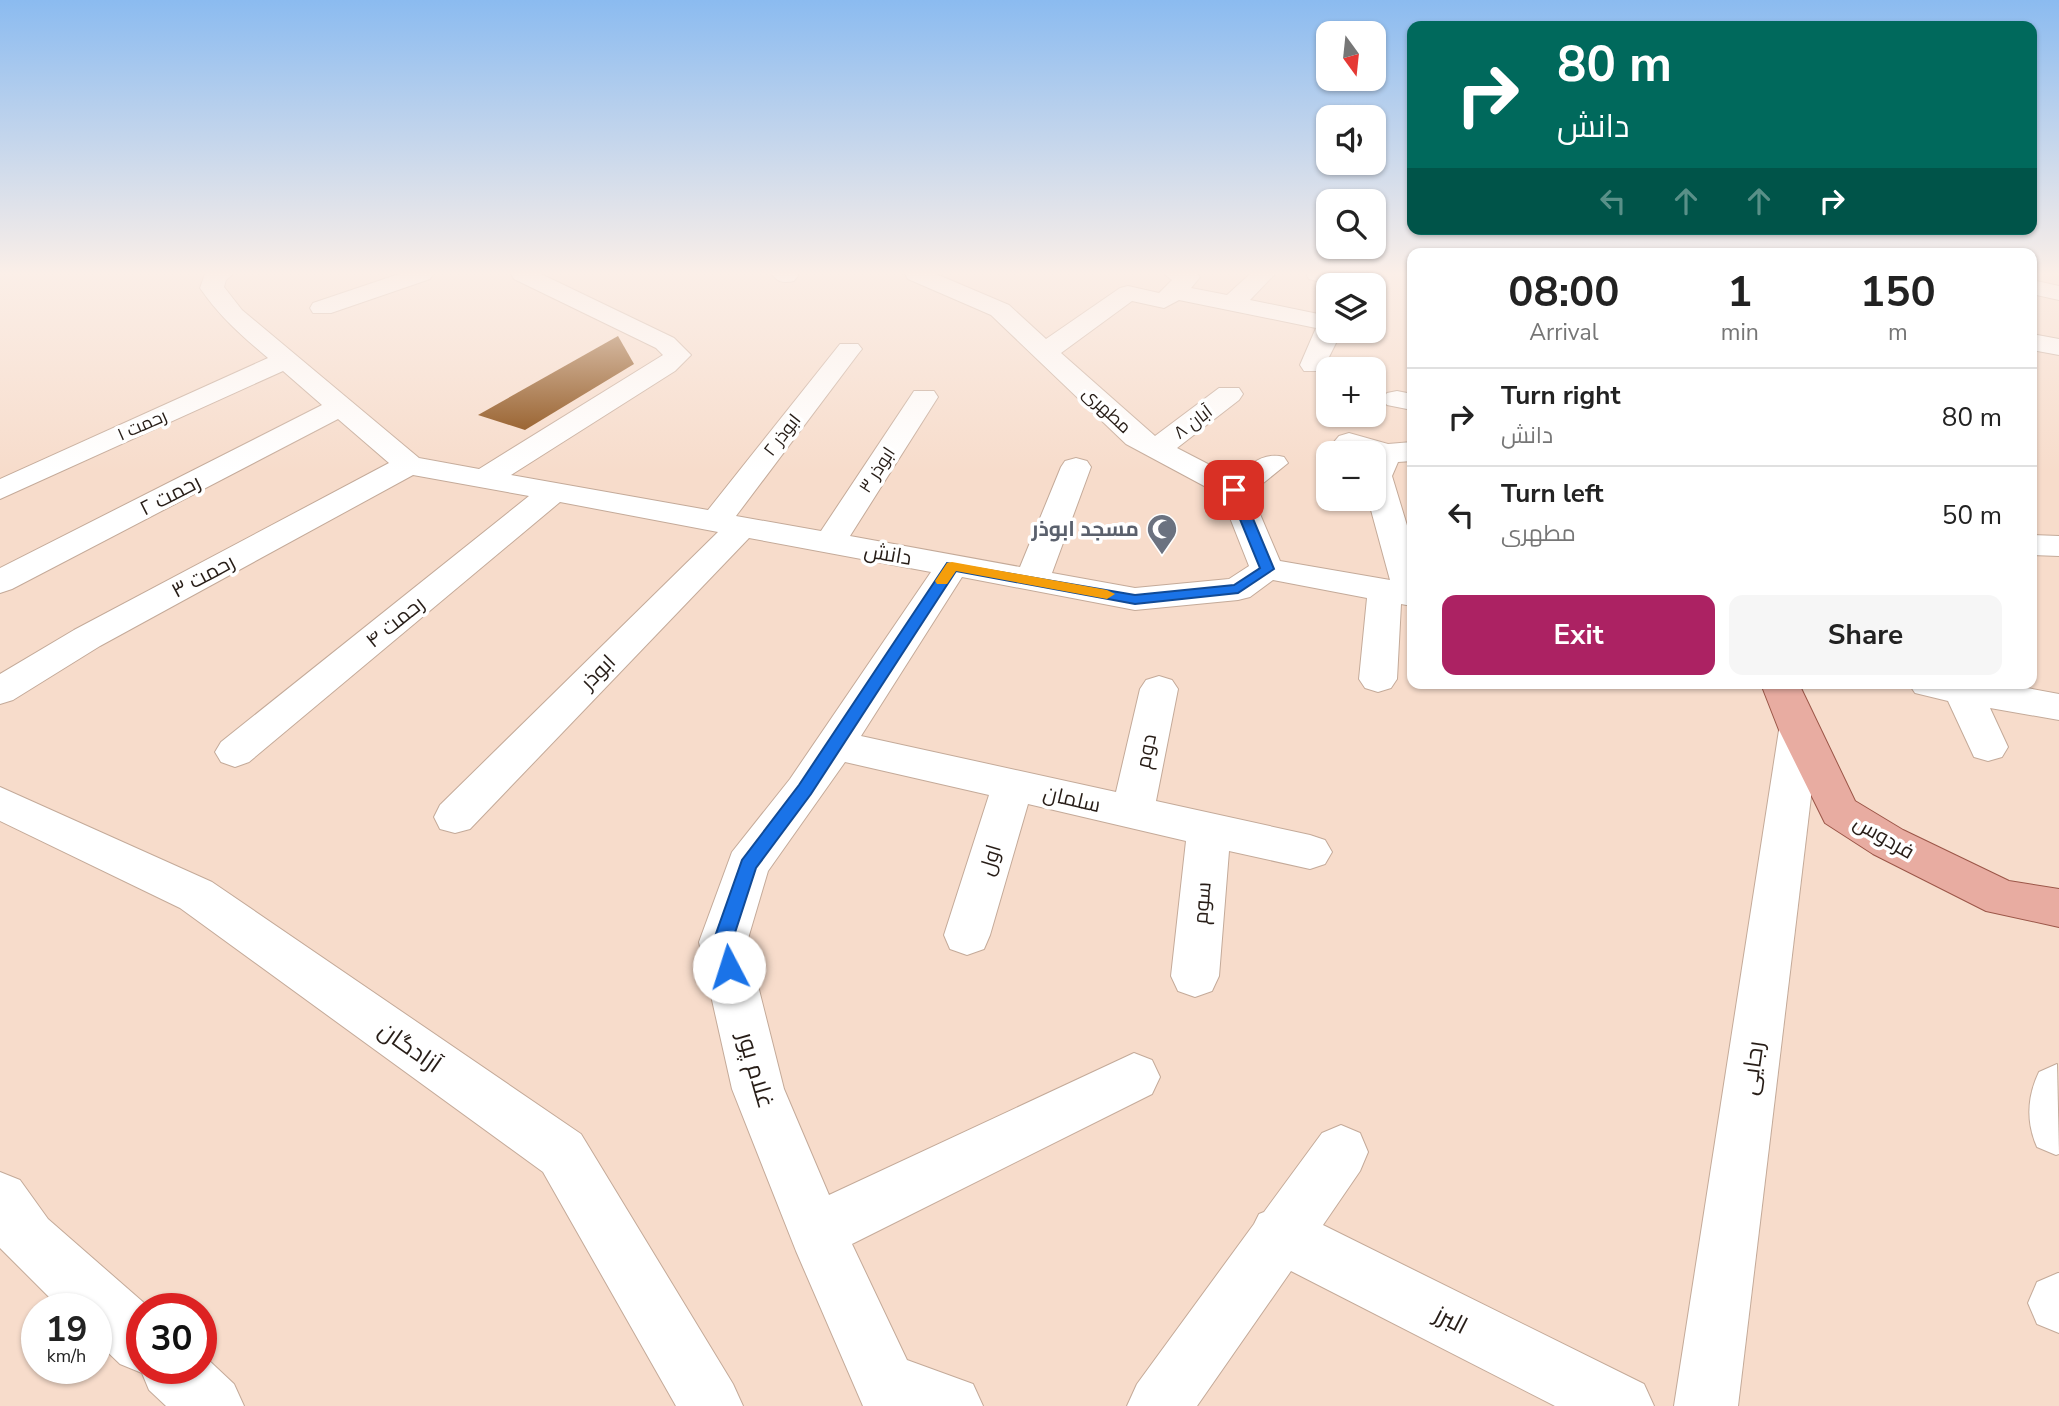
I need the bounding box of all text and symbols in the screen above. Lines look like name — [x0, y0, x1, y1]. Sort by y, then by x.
north arrow — [1316, 21, 1386, 91]
map controls — [1316, 21, 1386, 511]
text: 80 m — [1557, 31, 1672, 98]
icon: right — [1442, 49, 1533, 140]
button: sound — [1316, 105, 1386, 175]
text: دانش — [1557, 105, 1630, 148]
icon: left — [1594, 182, 1632, 220]
icon: ahead — [1667, 182, 1705, 220]
icon: ahead — [1740, 182, 1778, 220]
icon: right — [1813, 182, 1851, 220]
button: search — [1316, 189, 1386, 259]
text: 08:00 — [1508, 264, 1619, 321]
text: 1 — [1727, 264, 1752, 321]
text: 150 — [1860, 264, 1936, 321]
button: layers — [1316, 273, 1386, 343]
text: Arrival — [1529, 317, 1598, 348]
text: min — [1721, 317, 1759, 348]
text: m — [1888, 317, 1908, 348]
button: + — [1316, 357, 1386, 427]
text: Turn right — [1501, 378, 1620, 413]
street label: مطهری — [1077, 381, 1137, 439]
icon: right — [1442, 398, 1480, 436]
street label: آبان ۸ — [1169, 399, 1217, 444]
text: 80 m — [1942, 400, 2002, 435]
street label: رحمت ۱ — [113, 404, 171, 446]
street label: ابوذر ۲ — [758, 409, 806, 461]
text: دانش — [1501, 420, 1553, 451]
button: − — [1316, 441, 1386, 511]
street label: ابوذر ۳ — [853, 442, 901, 498]
pin — [1204, 460, 1264, 520]
street label: رحمت ۲ — [135, 468, 205, 522]
icon: arrive — [1215, 471, 1253, 509]
text: Turn left — [1501, 476, 1604, 511]
icon: left — [1442, 496, 1480, 534]
text: 50 m — [1942, 498, 2002, 533]
mosque icon: مسجد ابوذر — [1145, 512, 1179, 556]
place label: مسجد ابوذر — [1031, 515, 1139, 543]
text: مطهری — [1501, 518, 1576, 549]
street label: دانش — [862, 536, 914, 572]
street label: رحمت ۳ — [166, 548, 240, 604]
street label: رحمت ۴ — [360, 590, 430, 654]
button: Exit — [1442, 595, 1715, 675]
button: Share — [1729, 595, 2002, 675]
street label: ابوذر — [574, 648, 622, 696]
street label: دوم — [1129, 731, 1163, 771]
street label: سلمان — [1041, 779, 1103, 819]
street label: فردوس — [1848, 808, 1920, 866]
street label: اول — [972, 841, 1008, 879]
street label: سوم — [1186, 881, 1218, 925]
position arrow — [692, 930, 766, 1004]
street label: آزادگان — [372, 1014, 448, 1081]
street label: غلام پور — [729, 1026, 782, 1112]
street label: رجایی — [1732, 1039, 1772, 1097]
speed limit sign: 30 — [126, 1293, 217, 1384]
street label: البرز — [1427, 1297, 1473, 1342]
text: 19 — [45, 1306, 88, 1353]
text: km/h — [47, 1344, 86, 1368]

